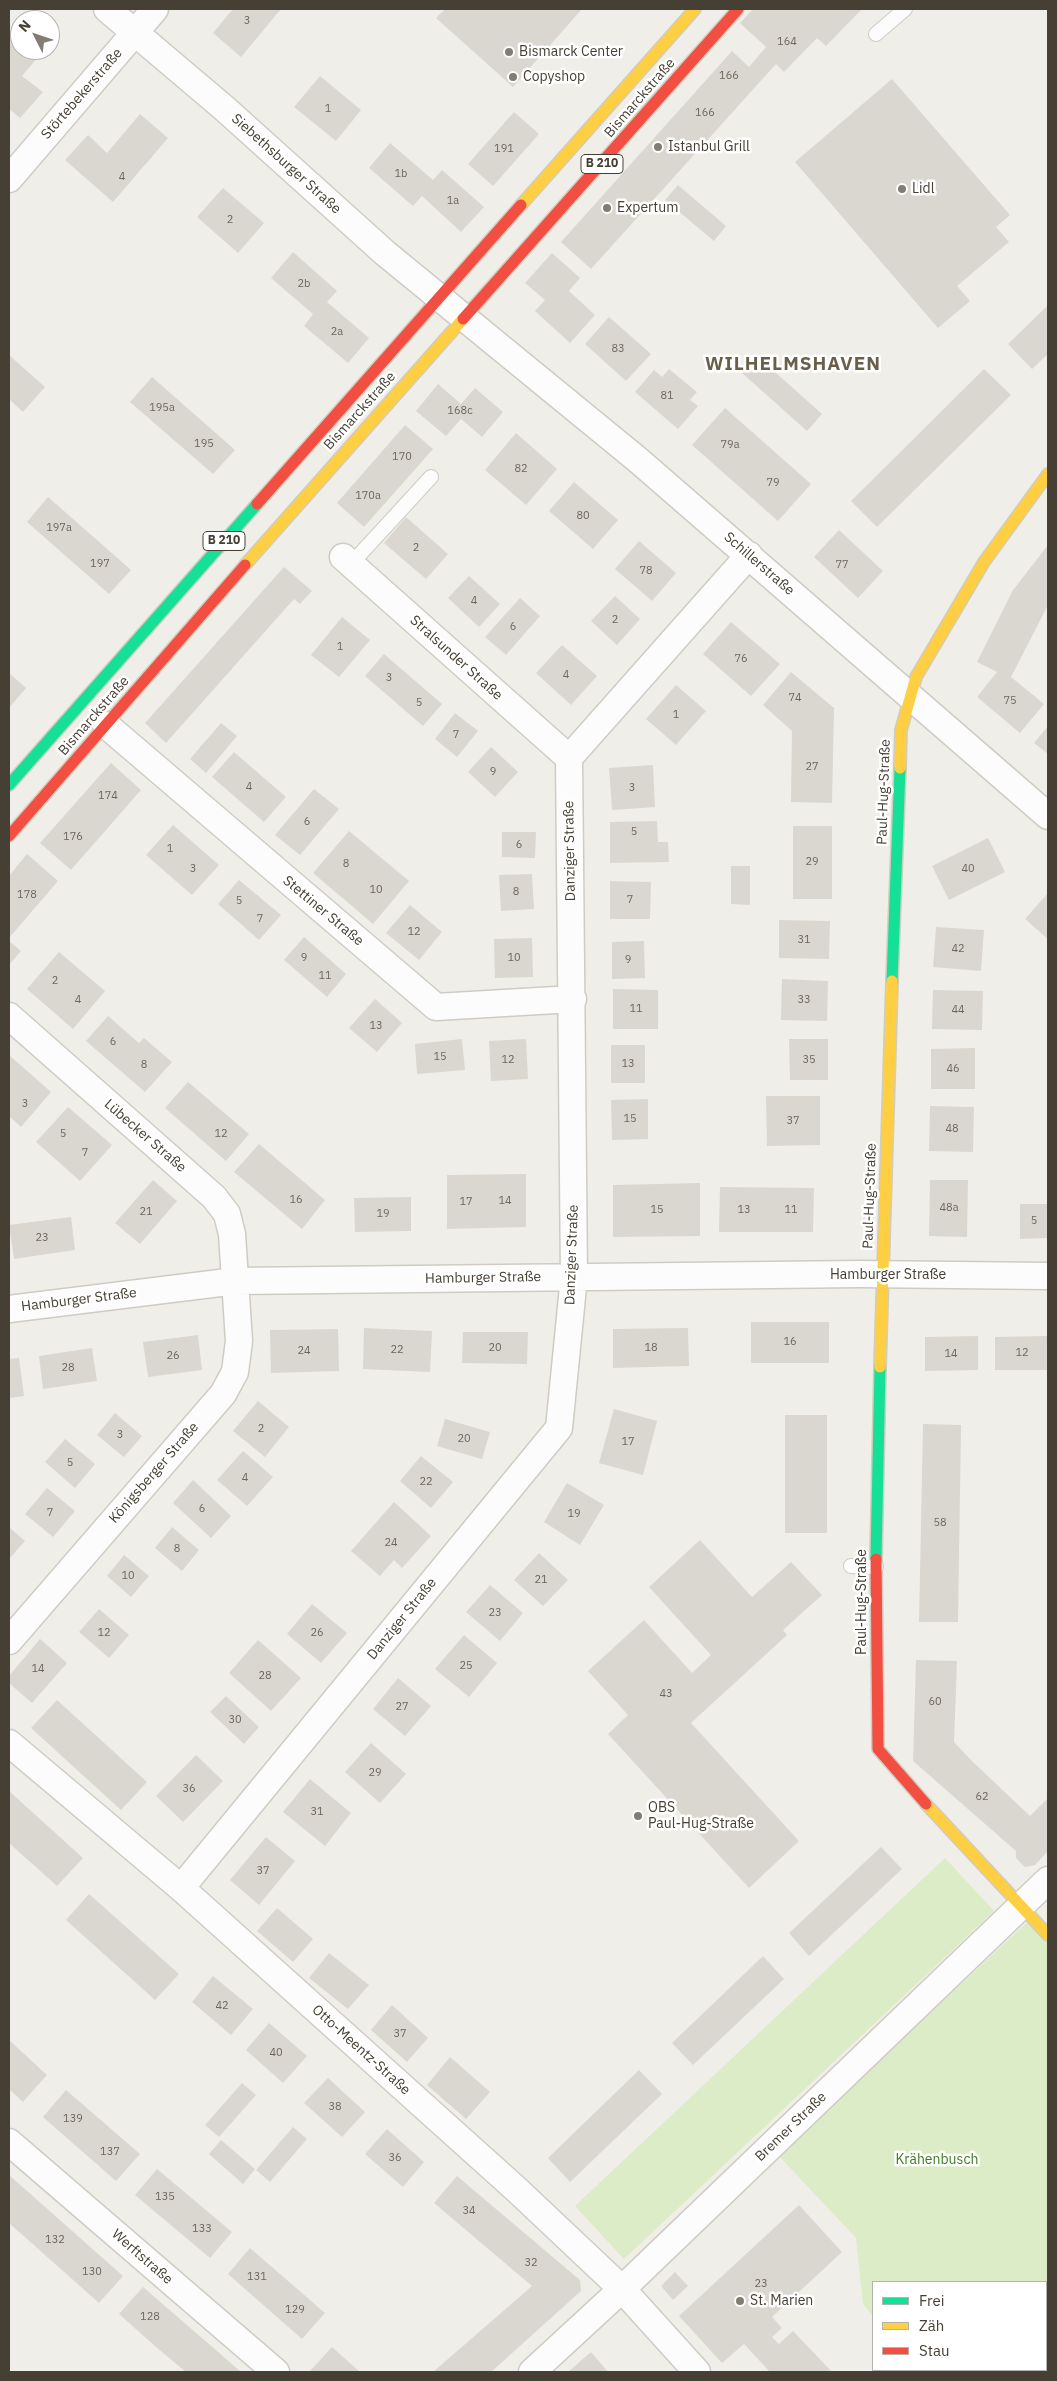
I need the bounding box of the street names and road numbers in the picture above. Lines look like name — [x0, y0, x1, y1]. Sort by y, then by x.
street label: Störtebekerstraße — [38, 45, 126, 143]
street label: Bismarckstraße — [601, 55, 679, 141]
street label: Siebethsburger Straße — [228, 110, 344, 218]
road number: B 210 — [581, 154, 623, 173]
street label: Bismarckstraße — [321, 368, 399, 454]
street label: Schillerstraße — [720, 529, 798, 599]
road number: B 210 — [203, 532, 245, 550]
street label: Stralsunder Straße — [406, 612, 506, 704]
street label: Bismarckstraße — [55, 673, 133, 759]
street label: Paul-Hug-Straße — [874, 739, 894, 845]
street label: Danziger Straße — [561, 801, 579, 901]
street label: Stettiner Straße — [279, 872, 367, 950]
street label: Lübecker Straße — [101, 1096, 189, 1176]
street label: Paul-Hug-Straße — [860, 1143, 880, 1249]
street label: Danziger Straße — [562, 1204, 582, 1306]
street label: Hamburger Straße — [830, 1267, 946, 1283]
street label: Hamburger Straße — [425, 1269, 541, 1287]
street label: Hamburger Straße — [20, 1285, 138, 1315]
street label: Königsberger Straße — [106, 1419, 202, 1527]
street label: Paul-Hug-Straße — [854, 1549, 870, 1655]
street label: Danziger Straße — [364, 1575, 440, 1663]
street label: Otto-Meentz-Straße — [308, 2001, 414, 2099]
street label: Bremer Straße — [752, 2089, 830, 2165]
street label: Werftstraße — [108, 2226, 176, 2288]

